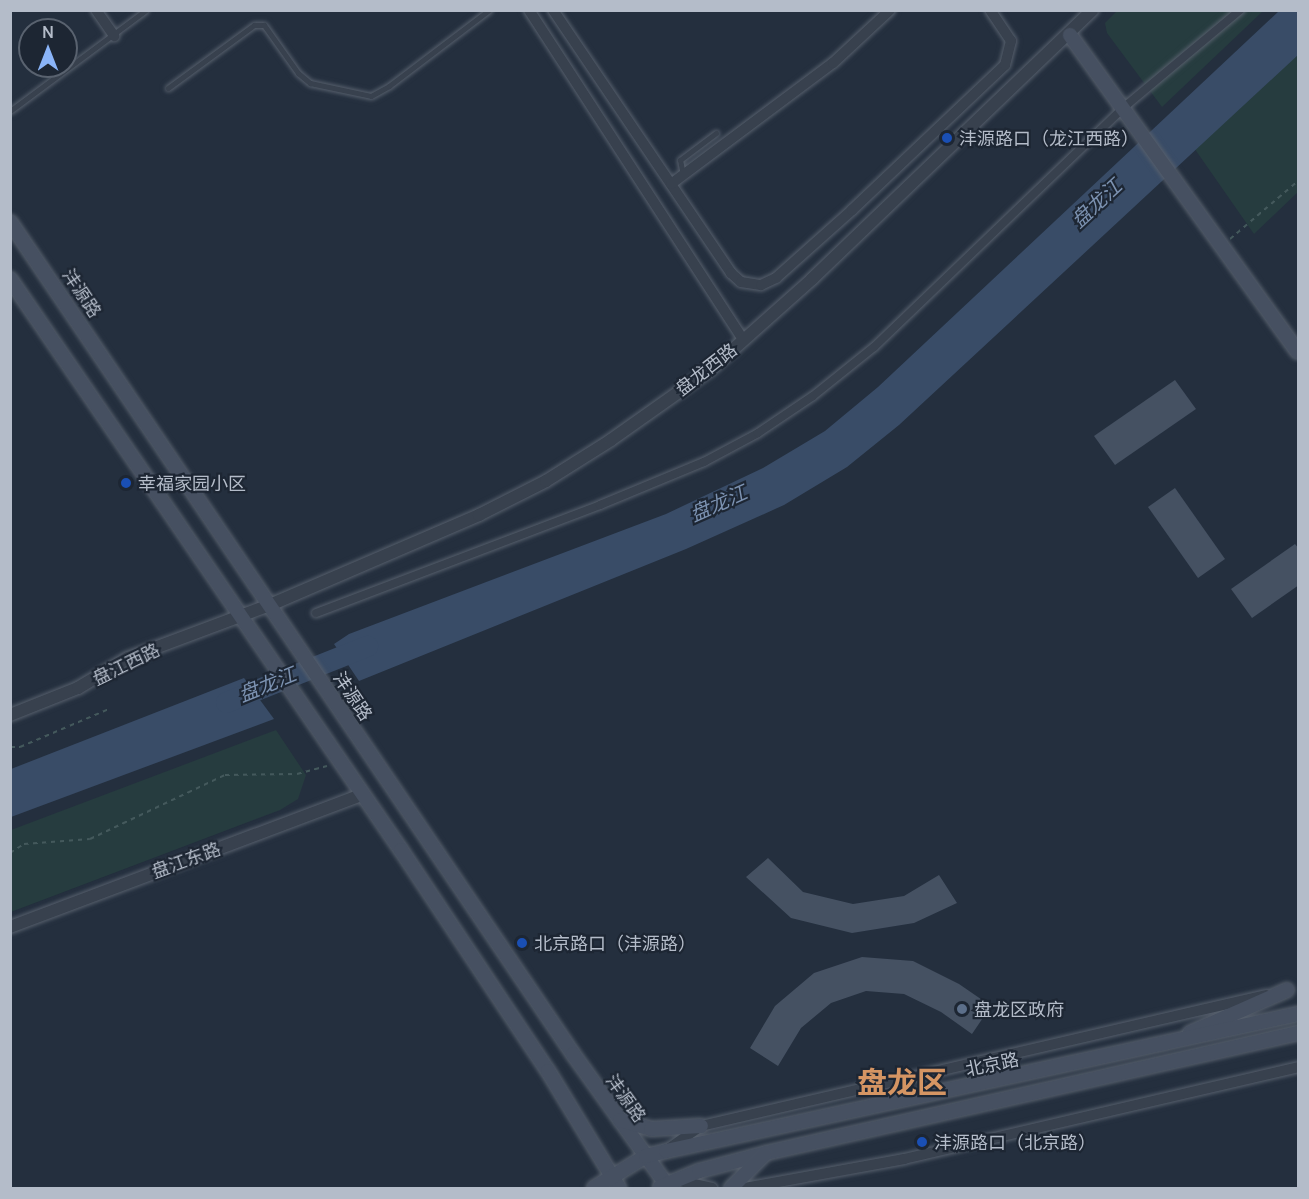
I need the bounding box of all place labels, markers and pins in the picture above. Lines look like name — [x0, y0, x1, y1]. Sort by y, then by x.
place label: 沣源路口（龙江西路） — [959, 127, 1139, 149]
marker: 沣源路口（龙江西路） — [940, 131, 954, 145]
place label: 幸福家园小区 — [138, 472, 246, 494]
marker: 幸福家园小区 — [119, 476, 133, 490]
place label: 北京路口（沣源路） — [534, 932, 696, 954]
marker: 北京路口（沣源路） — [515, 936, 529, 950]
place label: 盘龙区政府 — [974, 998, 1064, 1020]
marker: 盘龙区政府 — [955, 1002, 969, 1016]
place label: 沣源路口（北京路） — [934, 1131, 1096, 1153]
marker: 沣源路口（北京路） — [915, 1135, 929, 1149]

